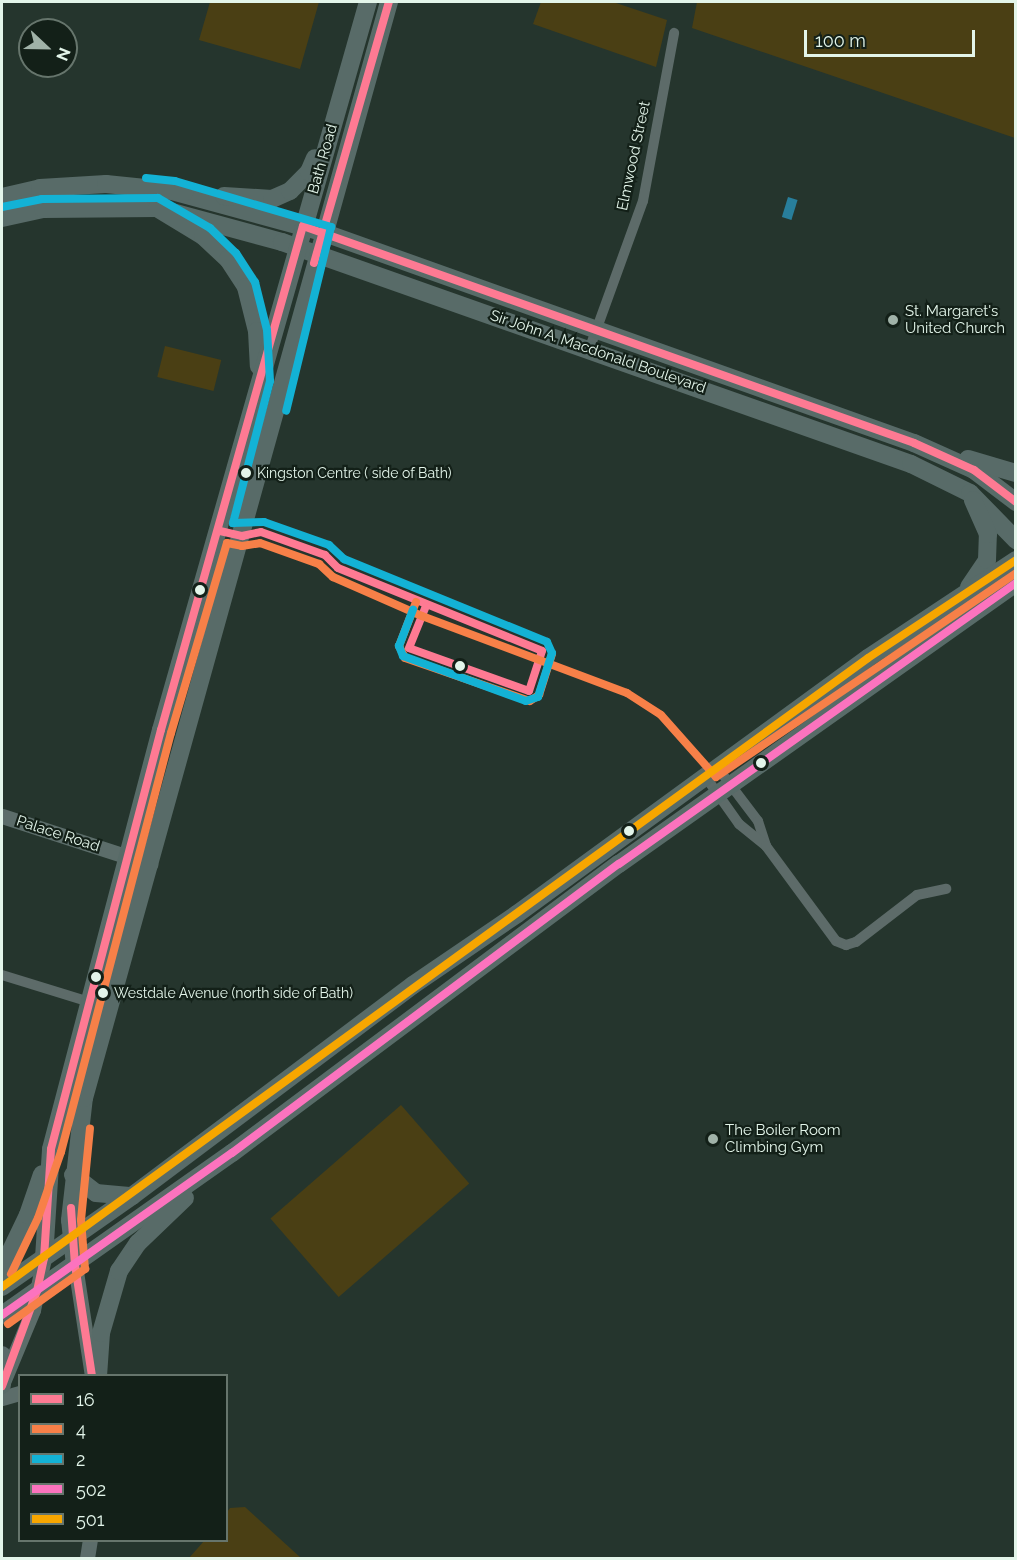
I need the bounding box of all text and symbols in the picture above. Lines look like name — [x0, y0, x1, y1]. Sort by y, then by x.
north arrow — [18, 18, 78, 78]
scale bar — [807, 18, 978, 56]
text: 100 m — [815, 30, 866, 51]
text: N — [52, 45, 74, 63]
street label: Elmwood Street — [614, 100, 654, 212]
street label: Bath Road — [304, 122, 342, 196]
place label: St. Margaret's United Church — [905, 302, 1005, 337]
street label: Sir John A. Macdonald Boulevard — [487, 306, 709, 398]
marker: St. Margaret's United Church — [886, 313, 900, 327]
place label: Kingston Centre ( side of Bath) — [257, 465, 452, 481]
marker: Kingston Centre ( side of Bath) — [240, 467, 252, 479]
unlabelled marker — [194, 584, 206, 596]
unlabelled marker — [454, 660, 466, 672]
unlabelled marker — [755, 757, 767, 769]
street label: Palace Road — [14, 812, 102, 856]
unlabelled marker — [623, 825, 635, 837]
unlabelled marker — [90, 971, 102, 983]
place label: Westdale Avenue (north side of Bath) — [114, 985, 354, 1001]
marker: Westdale Avenue (north side of Bath) — [97, 987, 109, 999]
place label: The Boiler Room Climbing Gym — [725, 1121, 841, 1156]
marker: The Boiler Room Climbing Gym — [706, 1132, 720, 1146]
legend — [18, 1374, 228, 1542]
text: 16 — [76, 1389, 95, 1410]
text: 4 — [76, 1419, 86, 1440]
text: 2 — [76, 1449, 85, 1470]
text: 502 — [76, 1479, 106, 1500]
text: 501 — [76, 1509, 105, 1530]

